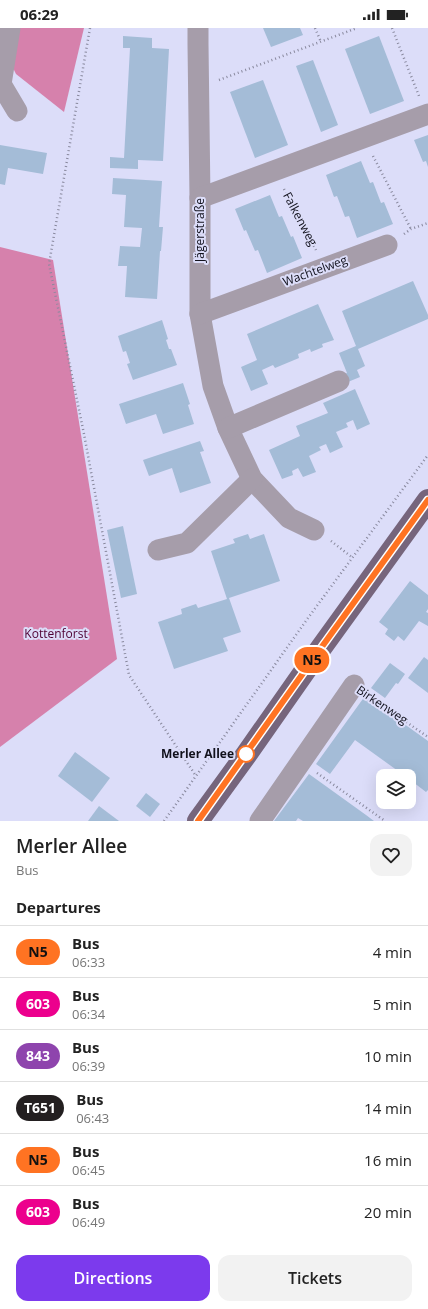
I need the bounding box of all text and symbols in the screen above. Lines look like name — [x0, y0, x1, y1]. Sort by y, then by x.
text: 06:29 — [20, 4, 59, 24]
street label: Falkenweg — [279, 189, 322, 249]
street label: Jägerstraße — [191, 198, 208, 263]
street label: Wachtelweg — [280, 251, 350, 290]
park label: Kottenforst — [24, 625, 88, 642]
line badge: N5 — [294, 647, 330, 673]
text: N5 — [302, 650, 322, 669]
street label: Birkenweg — [353, 681, 412, 728]
place label: Merler Allee — [161, 745, 234, 762]
marker: Merler Allee — [237, 745, 255, 763]
map controls — [376, 769, 416, 809]
button: layers — [376, 769, 416, 809]
text: Merler Allee — [16, 833, 127, 859]
button: heart — [370, 834, 412, 876]
text: Bus — [16, 861, 39, 879]
text: Departures — [16, 897, 101, 917]
text: Bus — [72, 933, 99, 953]
text: N5 — [28, 942, 48, 961]
text: 4 min — [373, 942, 412, 962]
text: 06:33 — [72, 953, 105, 971]
text: Bus — [72, 985, 99, 1005]
text: 603 — [26, 994, 50, 1013]
text: 5 min — [373, 994, 412, 1014]
text: 06:34 — [72, 1005, 105, 1023]
text: Bus — [72, 1037, 99, 1057]
text: 843 — [26, 1046, 50, 1065]
text: 10 min — [364, 1046, 412, 1066]
text: 06:39 — [72, 1057, 105, 1075]
text: Bus — [76, 1089, 104, 1109]
text: T651 — [24, 1098, 56, 1117]
text: 14 min — [364, 1098, 412, 1118]
text: 06:43 — [76, 1109, 109, 1127]
text: Bus — [72, 1141, 99, 1161]
text: N5 — [28, 1150, 48, 1169]
text: 16 min — [364, 1150, 412, 1170]
text: 06:45 — [72, 1161, 105, 1179]
text: Bus — [72, 1193, 99, 1213]
text: 603 — [26, 1202, 50, 1221]
text: 20 min — [364, 1202, 412, 1222]
text: 06:49 — [72, 1213, 105, 1231]
button: Directions — [16, 1255, 210, 1301]
button: Tickets — [218, 1255, 412, 1301]

